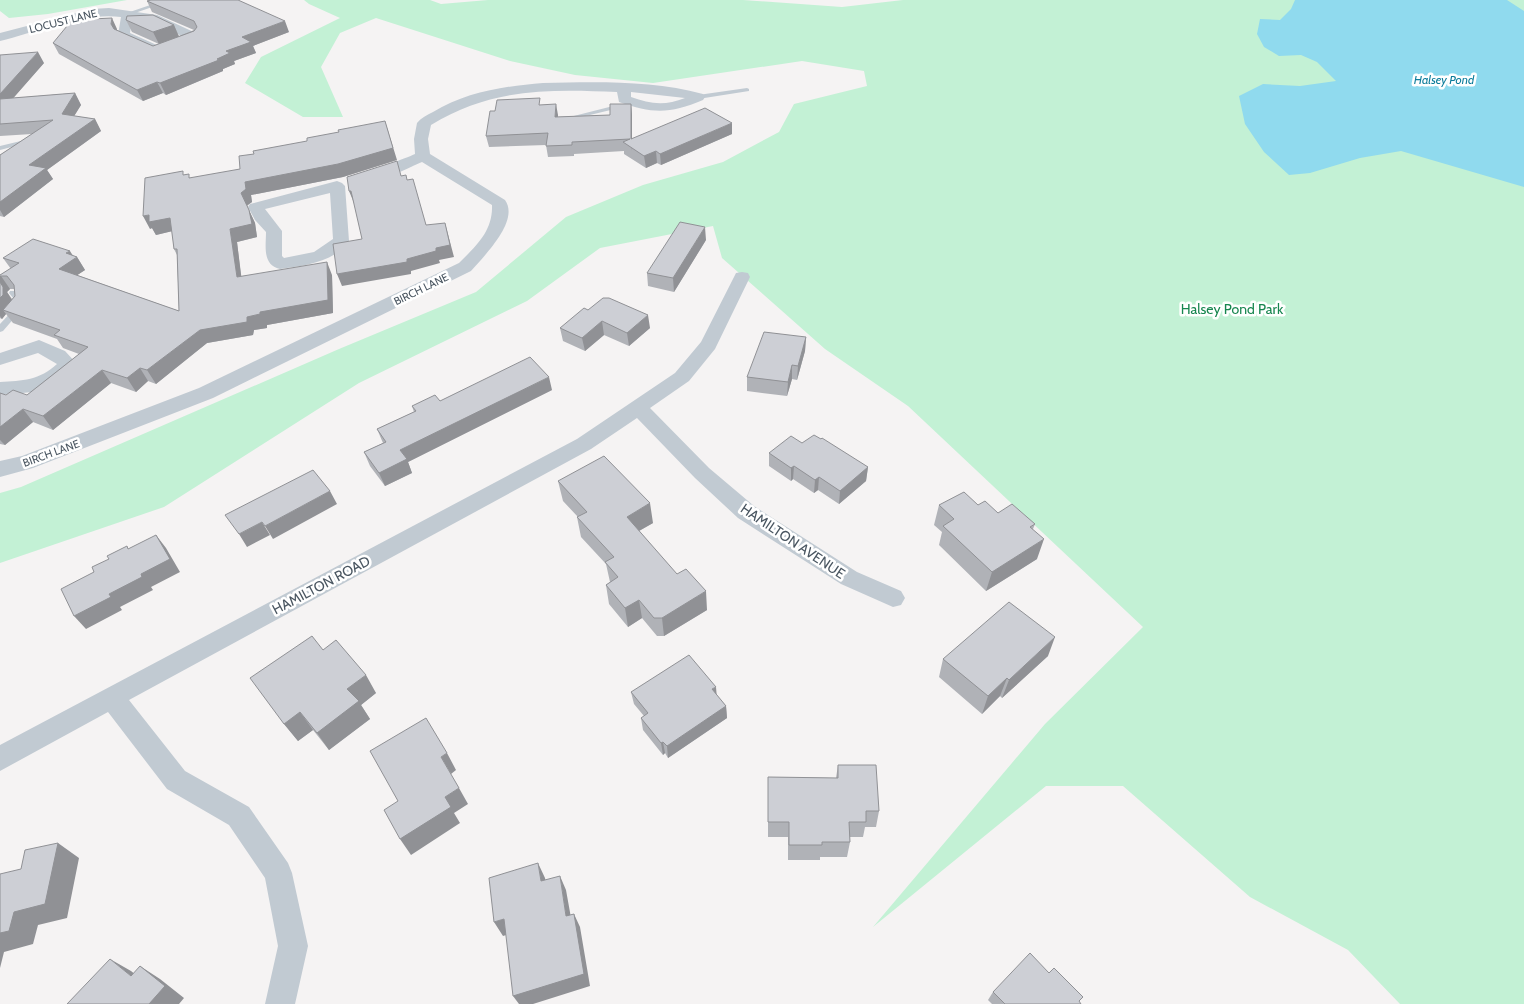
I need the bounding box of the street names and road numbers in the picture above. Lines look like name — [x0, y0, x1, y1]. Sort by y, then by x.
street label: LOCUST LANE — [28, 6, 98, 36]
street label: BIRCH LANE — [391, 270, 451, 308]
street label: BIRCH LANE — [21, 436, 81, 470]
street label: HAMILTON AVENUE — [737, 499, 849, 583]
street label: HAMILTON ROAD — [269, 552, 373, 618]

